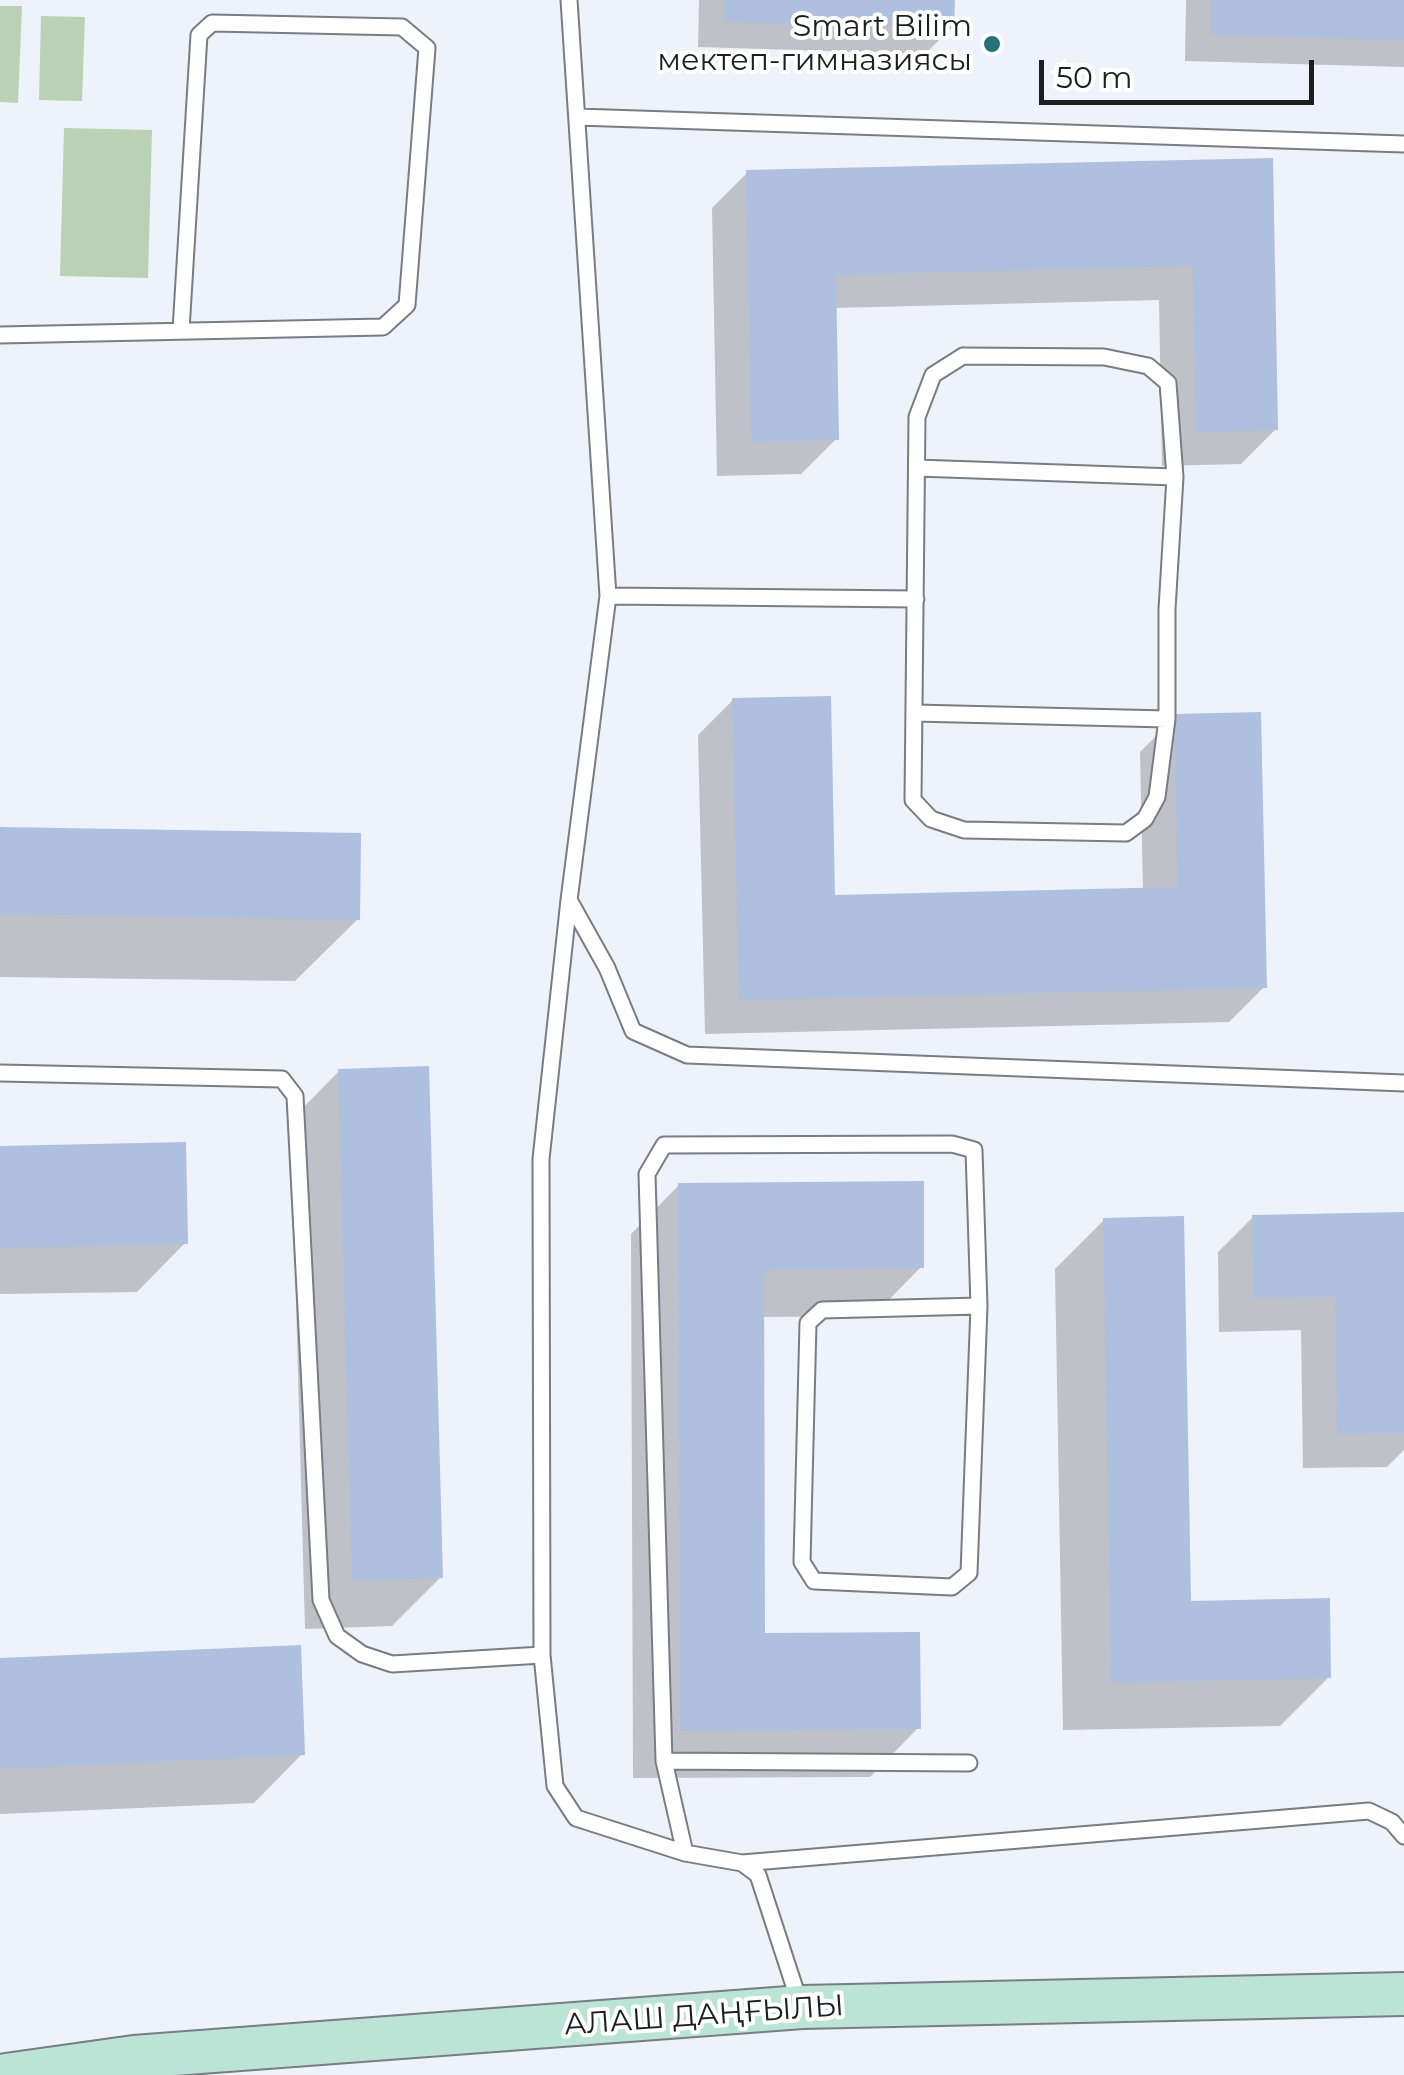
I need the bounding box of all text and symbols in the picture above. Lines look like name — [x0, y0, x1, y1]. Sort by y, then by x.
place label: Smart Bilim мектеп-гимназиясы — [657, 9, 972, 80]
marker: Smart Bilim мектеп-гимназиясы — [981, 33, 1003, 55]
scale bar — [1044, 40, 1319, 102]
text: 50 m — [1056, 59, 1133, 96]
street label: АЛАШ ДАҢҒЫЛЫ — [563, 1988, 845, 2044]

